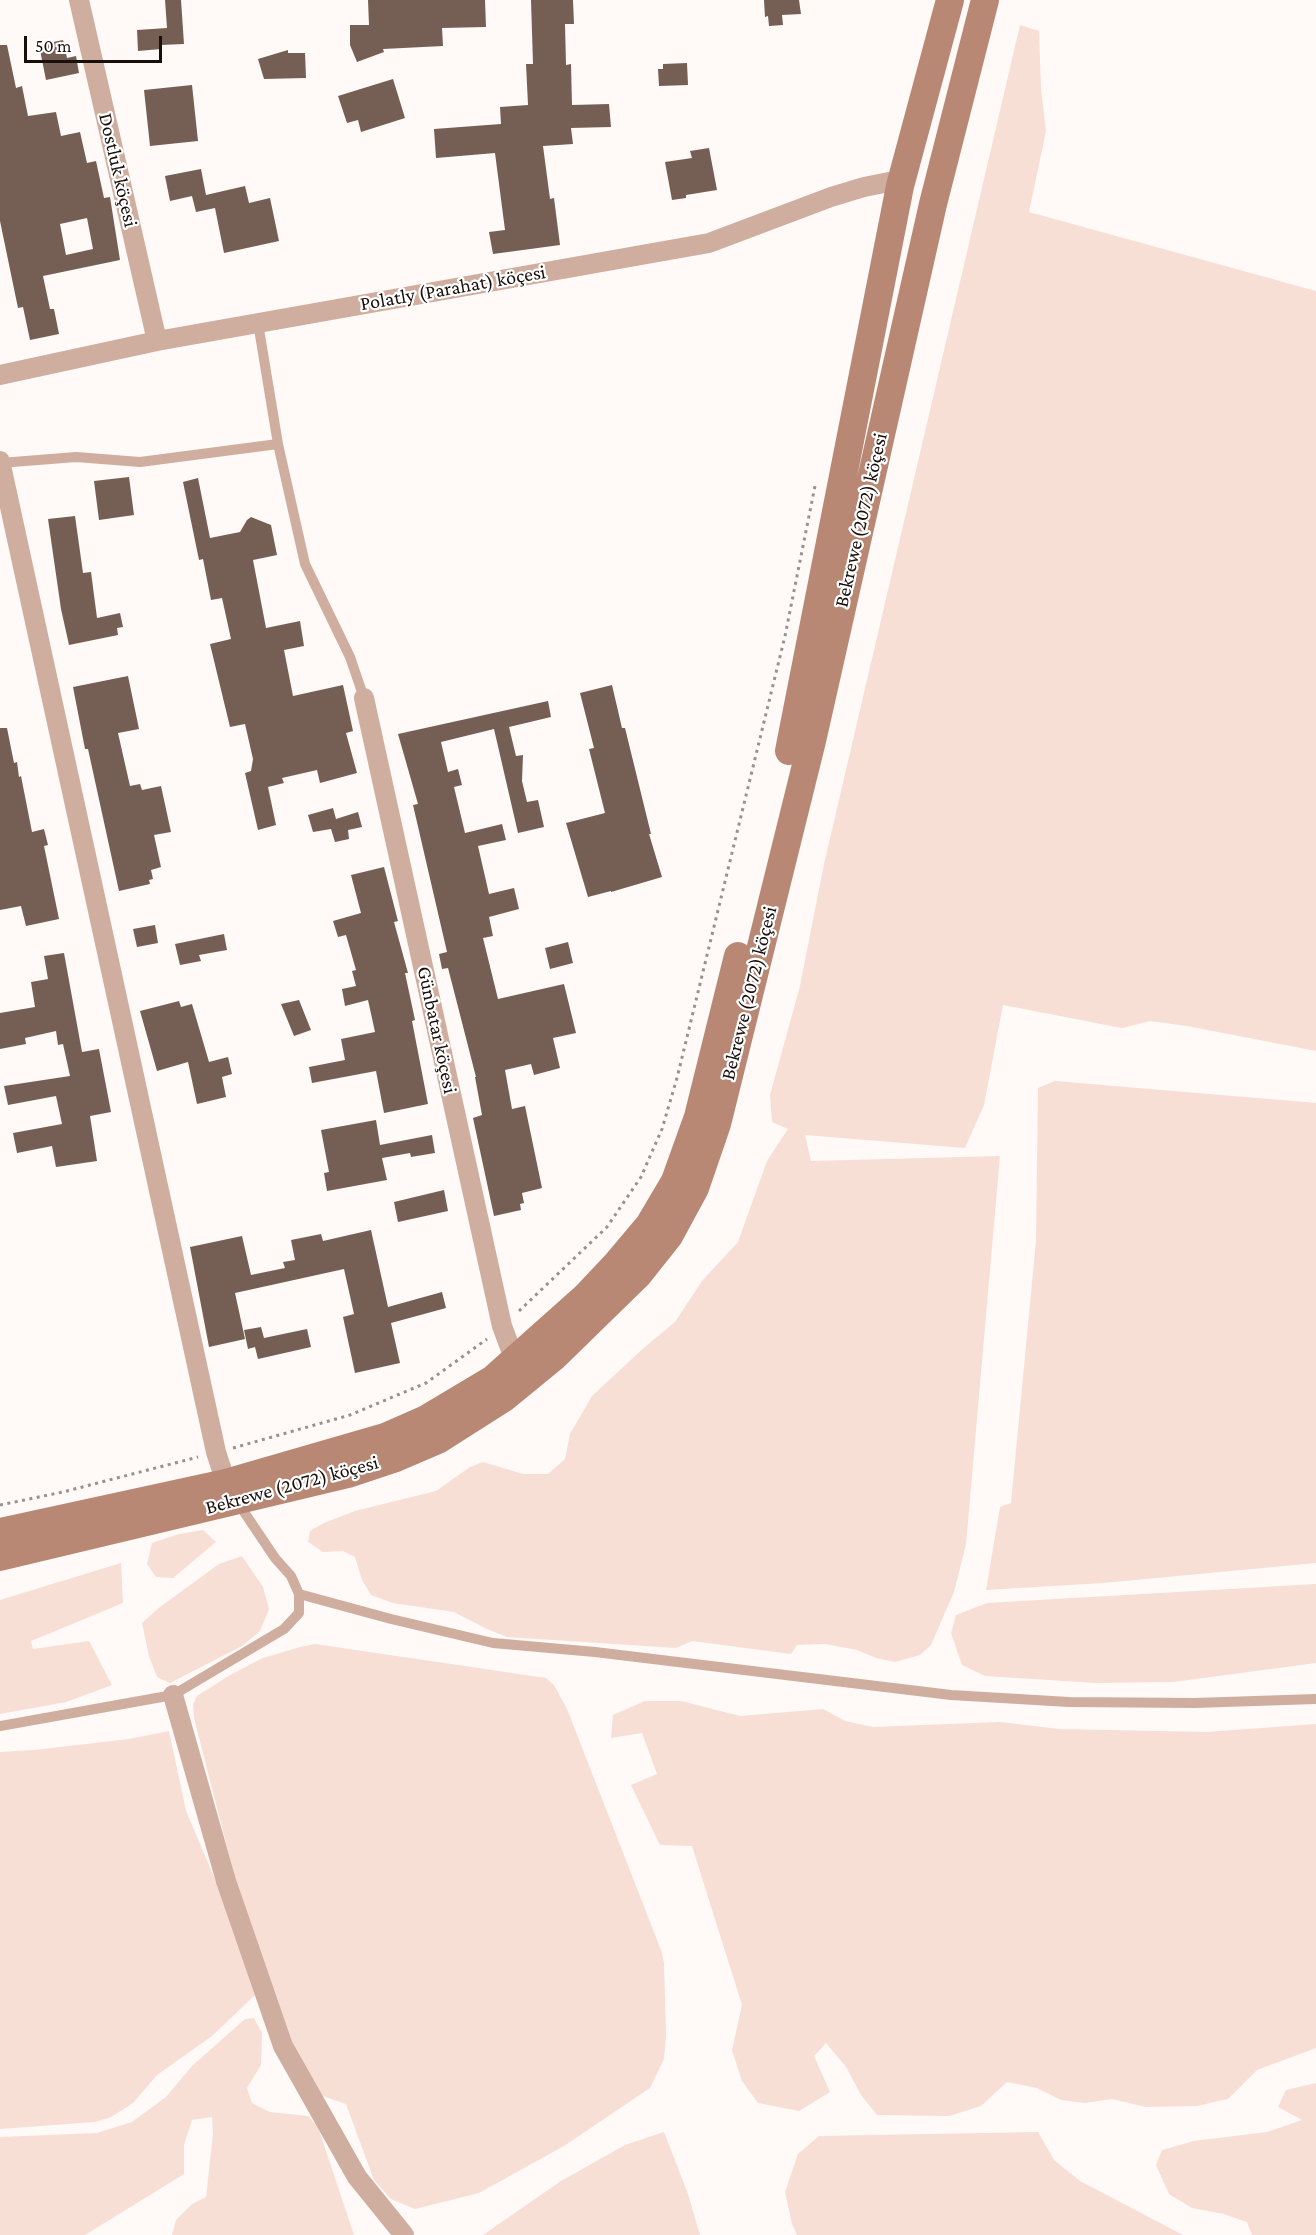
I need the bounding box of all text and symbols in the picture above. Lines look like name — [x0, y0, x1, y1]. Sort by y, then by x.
scale bar — [27, 24, 165, 62]
text: 50 m — [35, 36, 72, 56]
street label: Dostluk köçesi — [93, 111, 143, 229]
street label: Polatly (Parahat) köçesi — [358, 260, 548, 316]
street label: Bekrewe (2072) köçesi — [829, 431, 893, 609]
street label: Bekrewe (2072) köçesi — [716, 904, 782, 1082]
street label: Günbatar köçesi — [412, 964, 462, 1096]
street label: Bekrewe (2072) köçesi — [203, 1450, 381, 1520]

